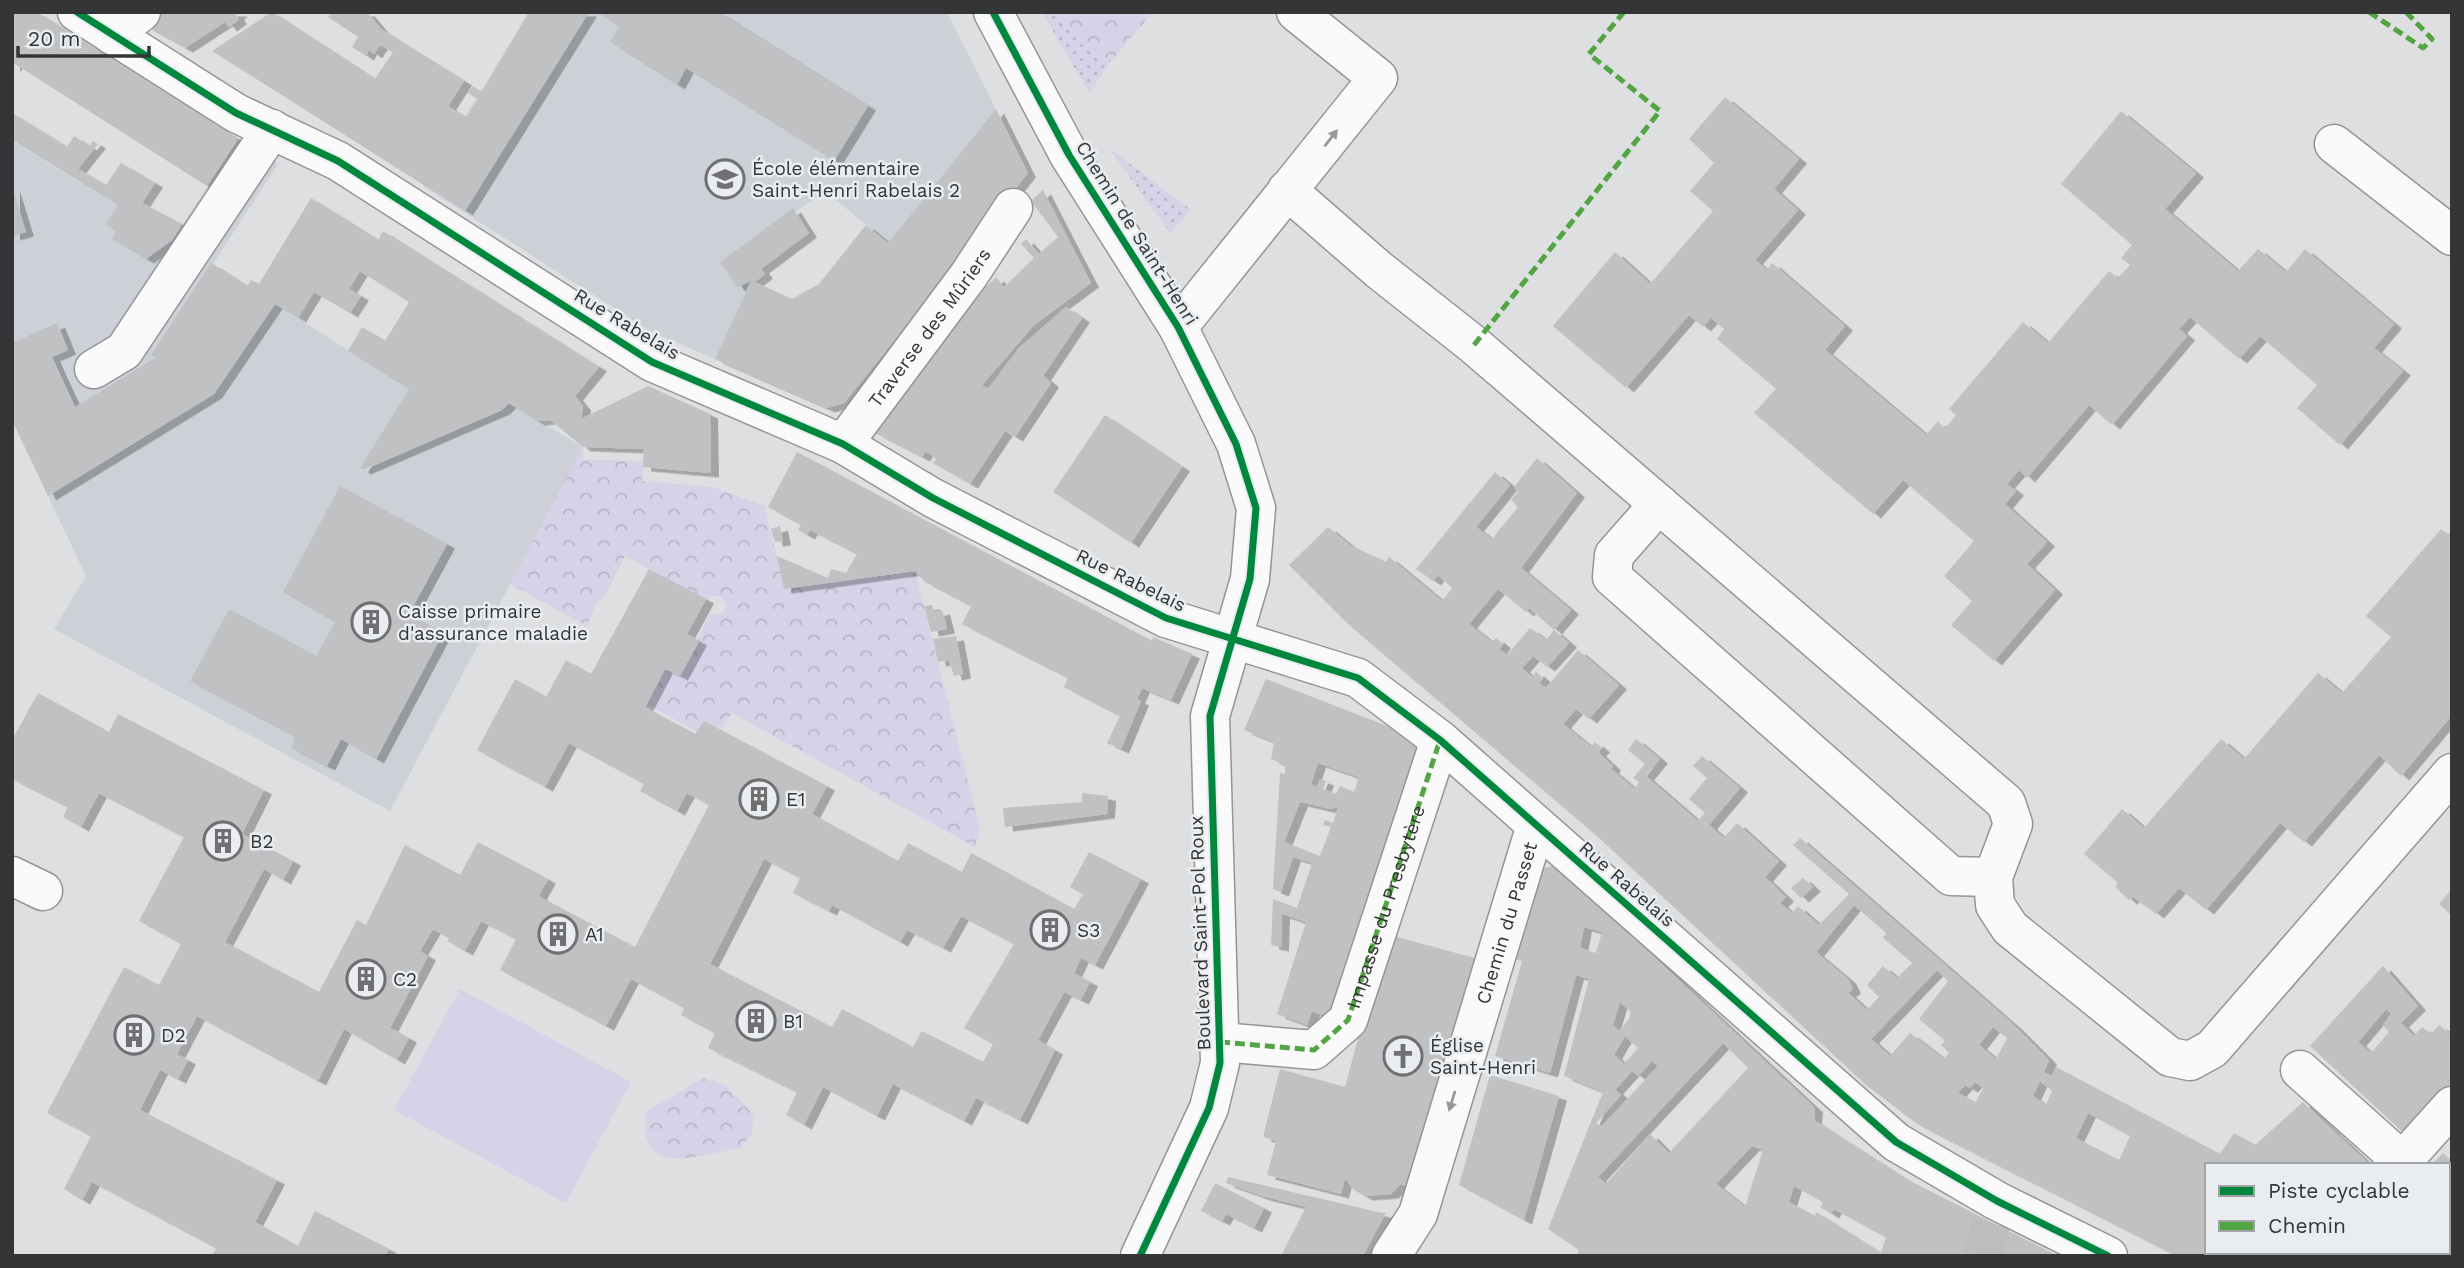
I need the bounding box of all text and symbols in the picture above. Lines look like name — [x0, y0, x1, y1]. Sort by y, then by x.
scale bar — [18, 14, 149, 58]
text: 20 m — [28, 26, 80, 51]
one-way arrow — [1323, 129, 1338, 146]
street label: Chemin de Saint-Henri — [1071, 137, 1203, 329]
place label: École élémentaire Saint-Henri Rabelais 2 — [752, 157, 960, 202]
school or university icon: École élémentaire Saint-Henri Rabelais 2 — [704, 158, 746, 200]
street label: Traverse des Mûriers — [863, 243, 995, 412]
street label: Rue Rabelais — [570, 283, 684, 365]
street label: Rue Rabelais — [1072, 543, 1190, 617]
place label: Caisse primaire d'assurance maladie — [398, 600, 588, 645]
building icon: Caisse primaire d'assurance maladie — [350, 601, 392, 643]
building icon: E1 — [738, 778, 780, 820]
place label: E1 — [786, 788, 806, 811]
street label: Impasse du Presbytère — [1341, 802, 1429, 1011]
street label: Boulevard Saint-Pol Roux — [1184, 815, 1216, 1051]
building icon: B2 — [202, 820, 244, 862]
place label: B2 — [250, 830, 273, 853]
street label: Rue Rabelais — [1574, 836, 1680, 932]
street label: Chemin du Passet — [1471, 839, 1542, 1007]
building icon: S3 — [1029, 909, 1071, 951]
building icon: A1 — [537, 913, 579, 955]
place label: S3 — [1077, 919, 1100, 942]
place label: A1 — [585, 923, 604, 946]
building icon: C2 — [345, 958, 387, 1000]
place label: C2 — [393, 968, 417, 991]
building icon: B1 — [735, 1000, 777, 1042]
place label: B1 — [783, 1010, 803, 1033]
building icon: D2 — [113, 1014, 155, 1056]
place label: D2 — [161, 1024, 186, 1047]
place label: Église Saint-Henri — [1430, 1034, 1536, 1079]
church icon: Église Saint-Henri — [1382, 1035, 1424, 1077]
one-way arrow — [1446, 1091, 1457, 1112]
legend — [2205, 1163, 2450, 1254]
text: Piste cyclable — [2268, 1178, 2410, 1203]
text: Chemin — [2268, 1213, 2346, 1238]

